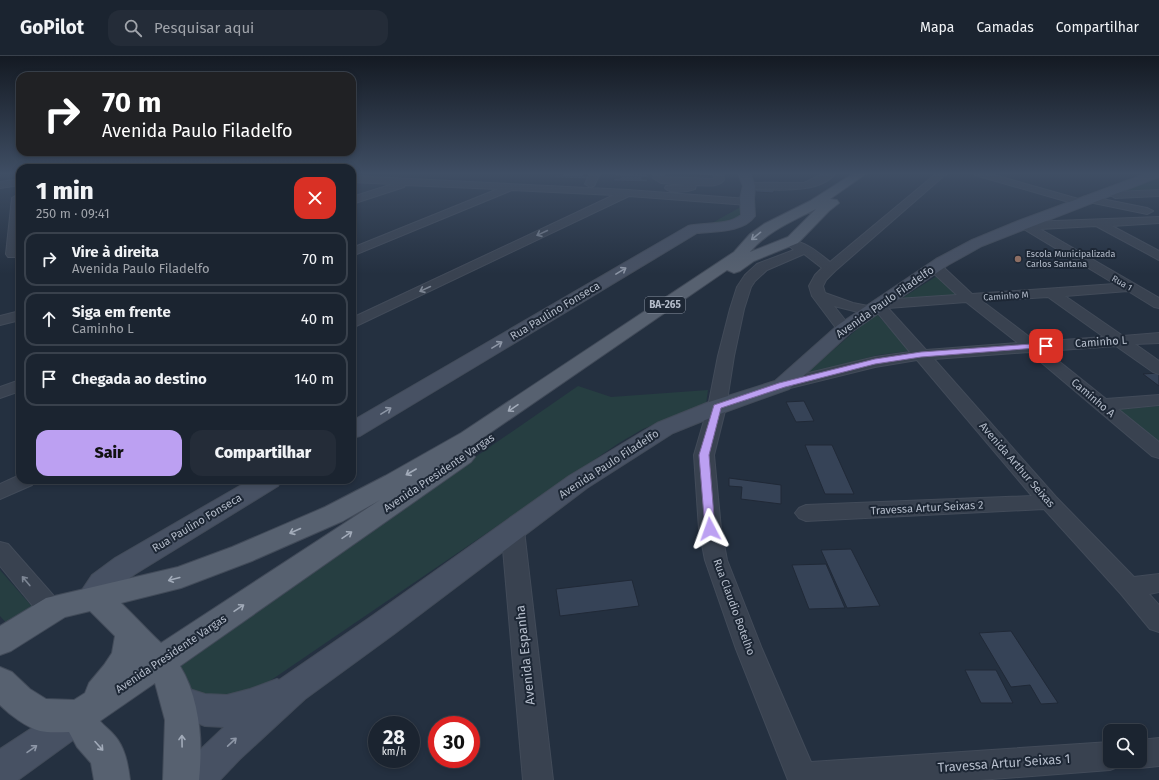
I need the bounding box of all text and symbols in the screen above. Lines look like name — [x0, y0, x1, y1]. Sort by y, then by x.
search box — [108, 10, 388, 46]
text: GoPilot — [20, 16, 84, 39]
icon: search — [122, 17, 144, 39]
text: Pesquisar aqui — [154, 19, 254, 37]
text: Mapa — [920, 19, 954, 36]
text: Camadas — [976, 19, 1034, 36]
text: Compartilhar — [1056, 19, 1139, 36]
text: 70 m — [102, 86, 161, 119]
icon: right — [36, 88, 88, 140]
text: Avenida Paulo Filadelfo — [102, 120, 293, 142]
text: 1 min — [36, 177, 94, 205]
button: close — [294, 177, 336, 219]
text: 250 m · 09:41 — [36, 206, 110, 221]
one-way arrow — [536, 230, 548, 237]
one-way arrow — [751, 232, 762, 241]
text: Vire à direita — [72, 243, 159, 261]
icon: right — [38, 248, 60, 270]
place label: Escola Municipalizada Carlos Santana — [1026, 249, 1115, 269]
text: 70 m — [302, 250, 334, 268]
marker: Escola Municipalizada Carlos Santana — [1013, 254, 1023, 264]
text: Avenida Paulo Filadelfo — [72, 261, 210, 276]
street label: Avenida Paulo Filadelfo — [834, 263, 936, 341]
one-way arrow — [615, 267, 627, 275]
street label: Rua 1 — [1110, 273, 1134, 293]
street label: Rua Paulino Fonseca — [508, 279, 602, 343]
one-way arrow — [419, 286, 431, 293]
street label: Caminho M — [983, 289, 1029, 303]
road number: BA-265 — [645, 297, 685, 313]
text: Siga em frente — [72, 303, 171, 321]
icon: ahead — [38, 308, 60, 330]
text: 40 m — [301, 310, 334, 328]
text: Caminho L — [72, 321, 134, 336]
pin — [1029, 329, 1063, 363]
street label: Caminho L — [1074, 334, 1128, 350]
icon: arrive — [1035, 335, 1057, 357]
one-way arrow — [491, 340, 503, 348]
icon: arrive — [38, 368, 60, 390]
text: Chegada ao destino — [72, 370, 207, 388]
text: 140 m — [294, 370, 334, 388]
street label: Caminho A — [1068, 376, 1118, 420]
one-way arrow — [508, 404, 519, 412]
one-way arrow — [380, 407, 391, 415]
street label: Avenida Arthur Seixas — [977, 420, 1057, 510]
street label: Avenida Paulo Filadelfo — [557, 427, 661, 501]
button: Sair — [36, 430, 182, 476]
button: Compartilhar — [190, 430, 336, 476]
street label: Avenida Presidente Vargas — [381, 431, 497, 515]
one-way arrow — [405, 468, 417, 476]
street label: Rua Paulino Fonseca — [150, 491, 244, 555]
street label: Travessa Artur Seixas 2 — [870, 499, 984, 517]
position arrow — [689, 508, 731, 550]
one-way arrow — [290, 528, 302, 535]
one-way arrow — [341, 531, 352, 539]
street label: Rua Claudio Botelho — [711, 557, 757, 657]
one-way arrow — [22, 576, 31, 586]
one-way arrow — [168, 576, 181, 583]
one-way arrow — [233, 604, 244, 612]
street label: Avenida Espanha — [512, 604, 538, 706]
street label: Avenida Presidente Vargas — [113, 612, 229, 696]
speed limit sign: 30 — [428, 716, 480, 768]
map controls — [1103, 724, 1147, 768]
button: search — [1103, 724, 1147, 768]
text: 28 — [383, 725, 405, 749]
one-way arrow — [178, 735, 186, 748]
one-way arrow — [227, 738, 237, 747]
one-way arrow — [95, 741, 104, 751]
one-way arrow — [26, 745, 37, 753]
text: km/h — [382, 746, 406, 758]
street label: Travessa Artur Seixas 1 — [937, 751, 1071, 775]

